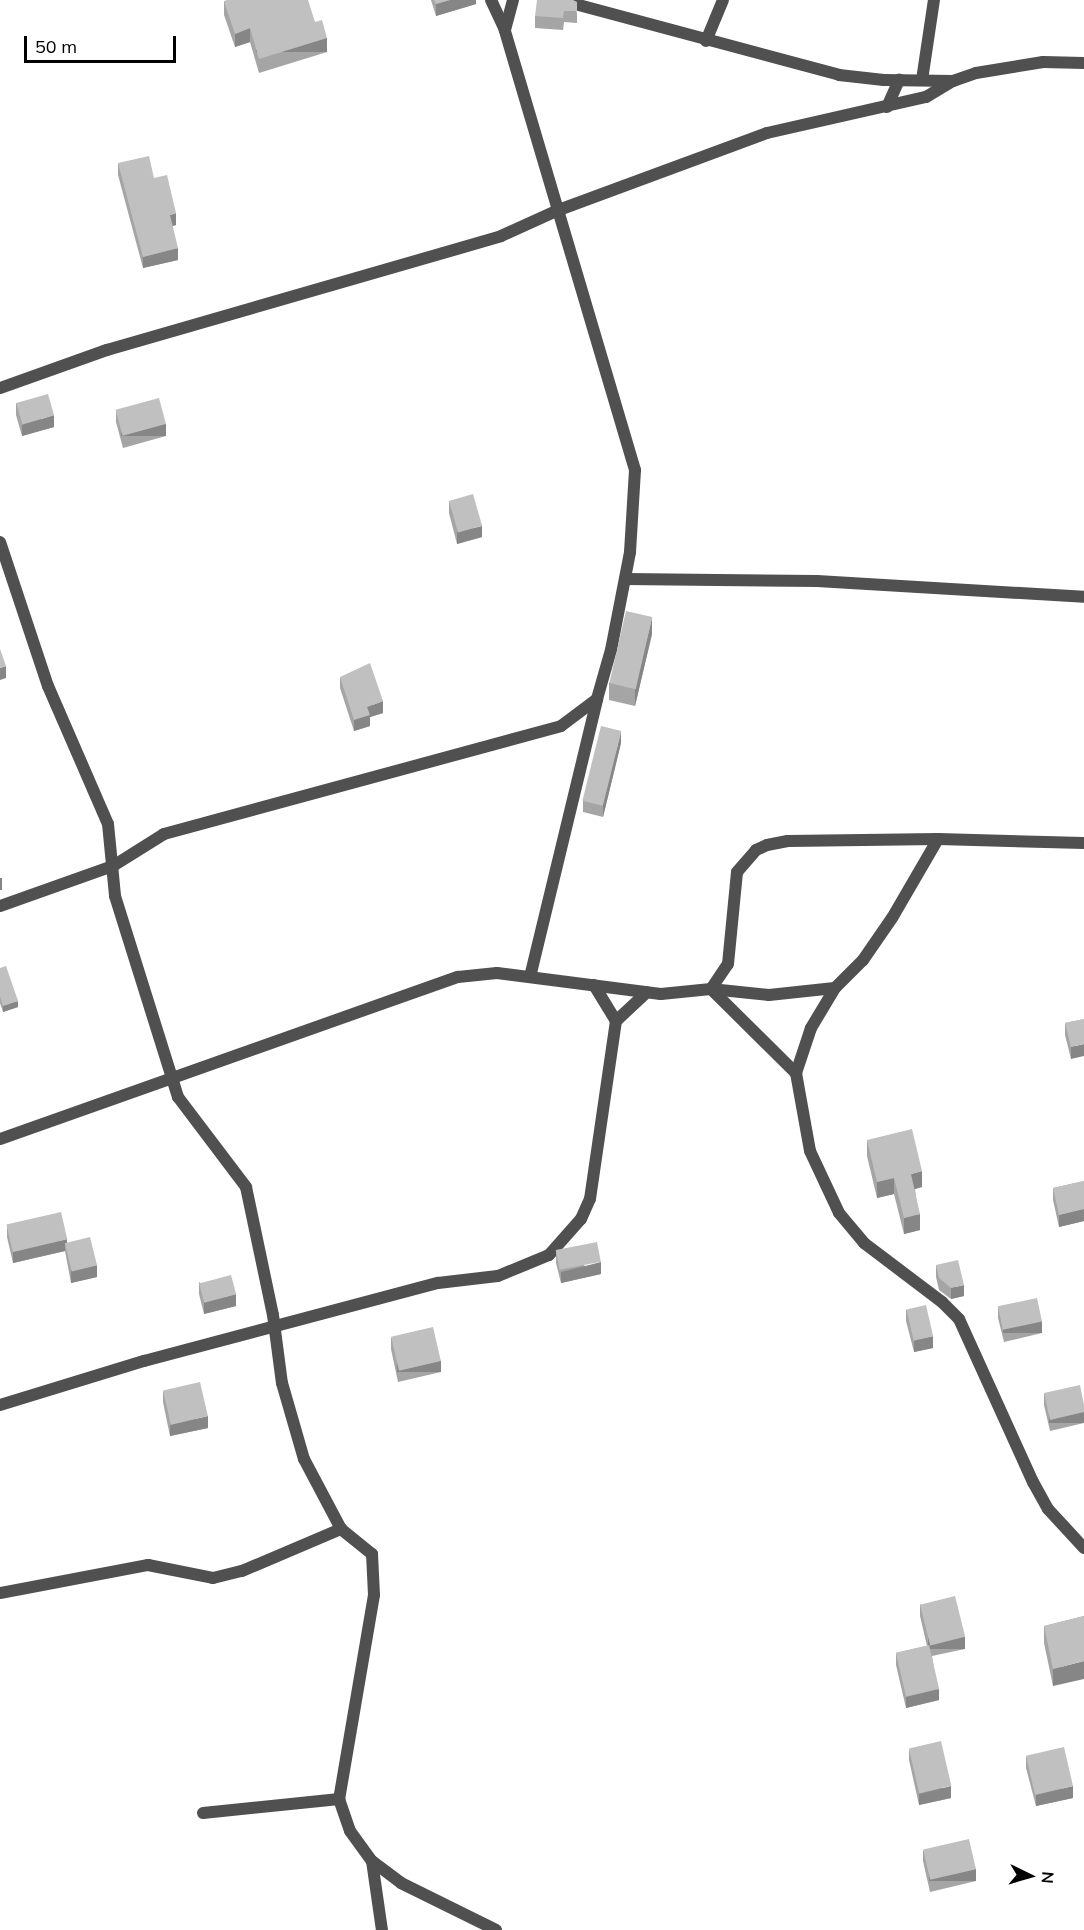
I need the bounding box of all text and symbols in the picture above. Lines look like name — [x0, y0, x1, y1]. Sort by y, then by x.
scale bar — [27, 24, 178, 62]
text: 50 m — [35, 35, 77, 58]
north arrow — [1000, 1846, 1060, 1906]
text: N — [1037, 1871, 1058, 1884]

